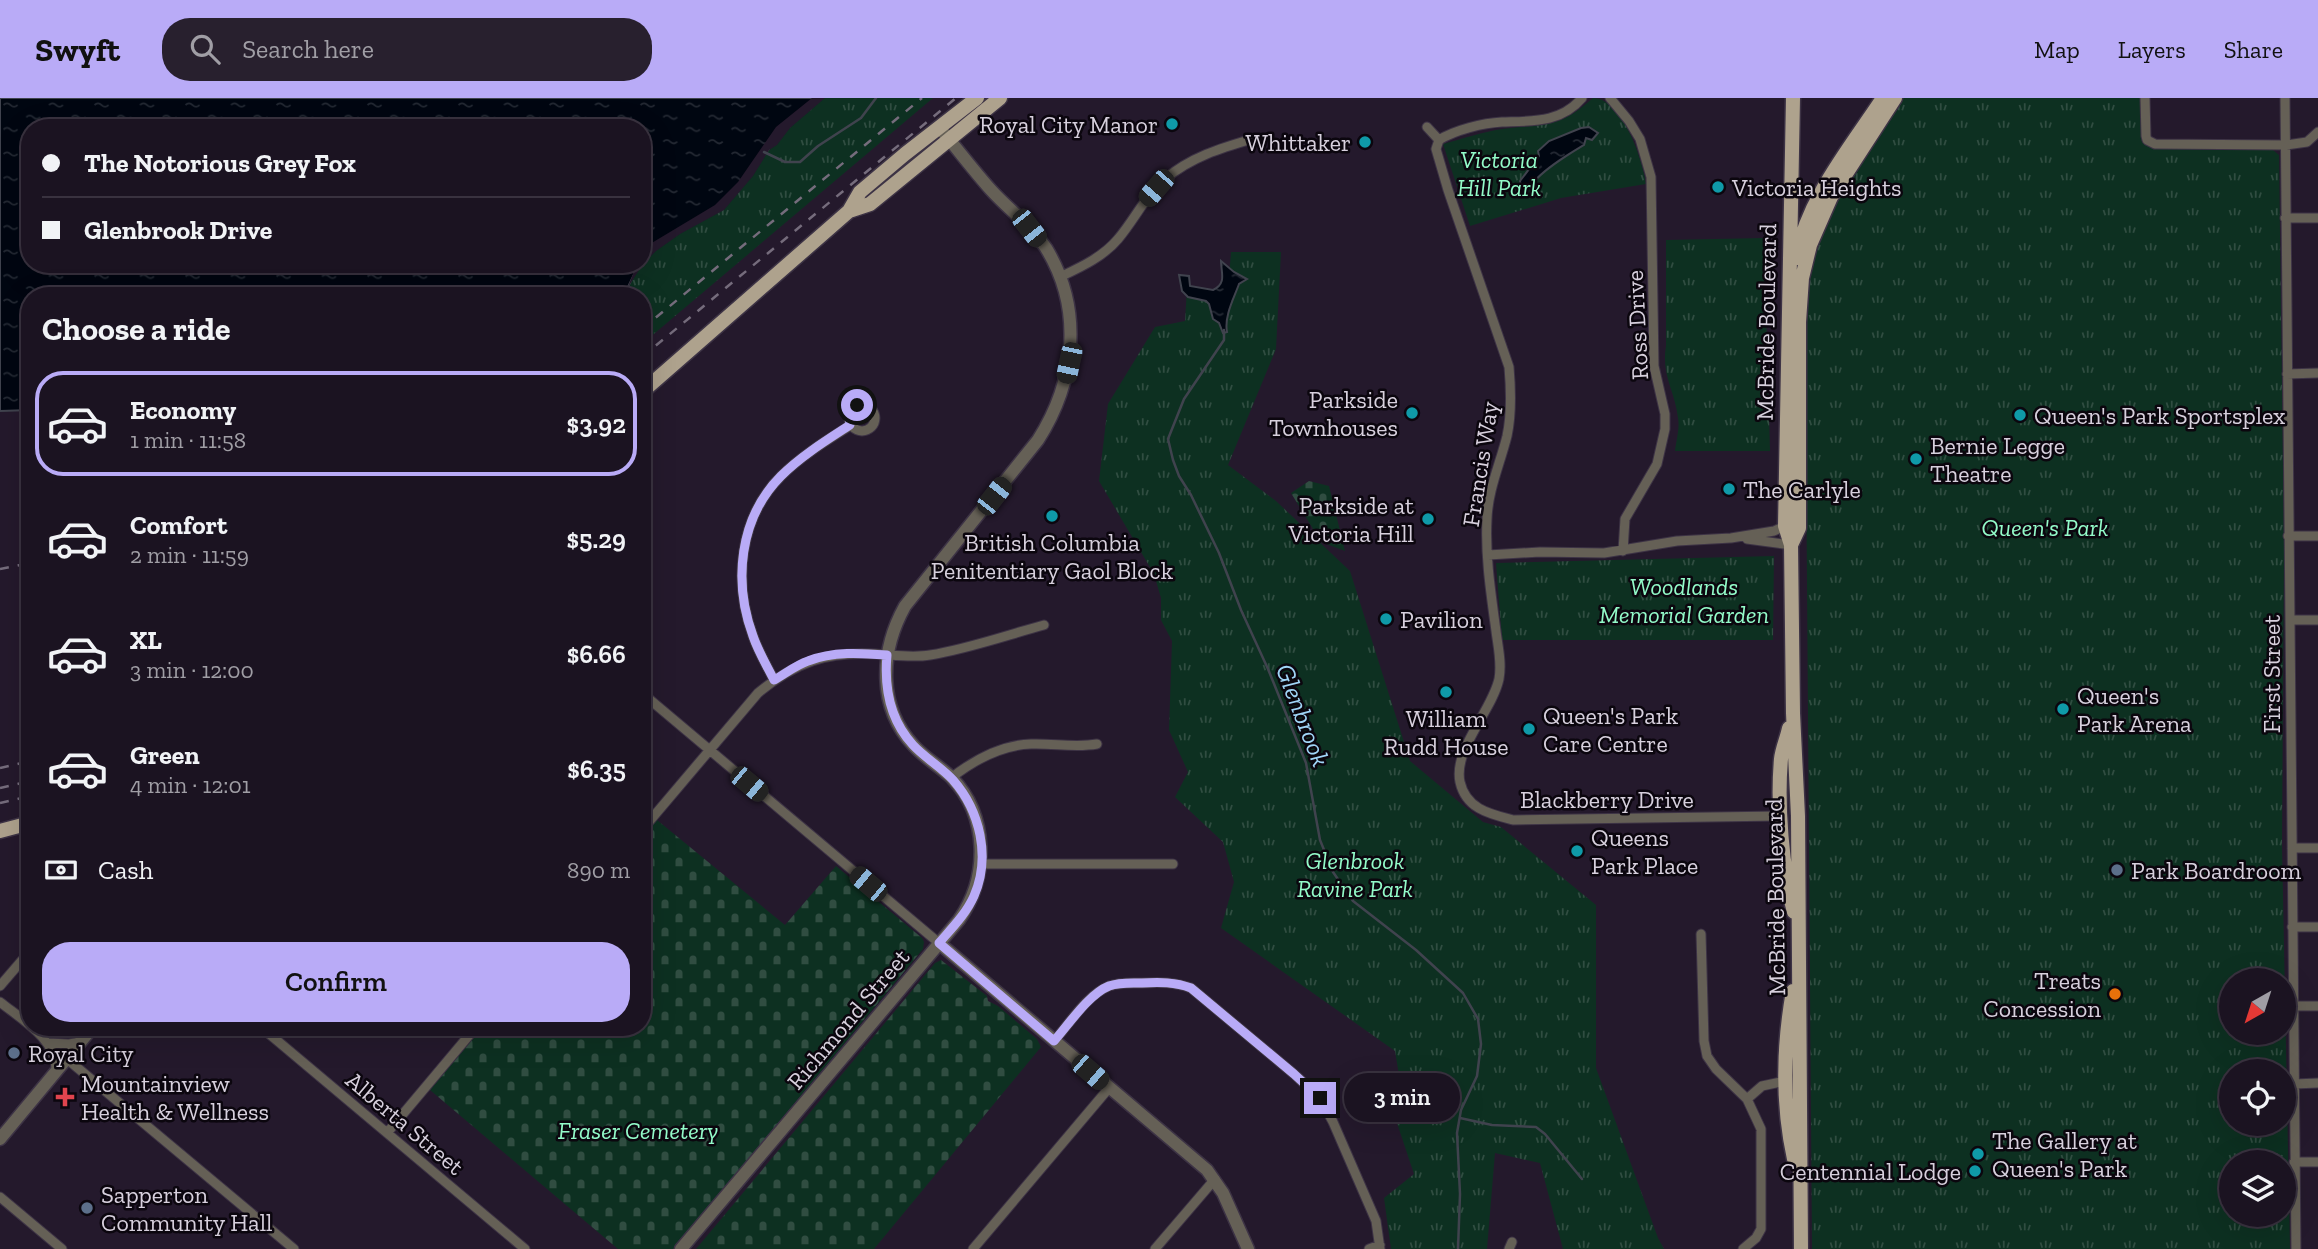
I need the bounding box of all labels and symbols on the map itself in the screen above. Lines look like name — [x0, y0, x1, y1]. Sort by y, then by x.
place label: Royal City Manor — [979, 110, 1158, 139]
marker: Royal City Manor — [1164, 116, 1180, 132]
place label: Whittaker — [1246, 128, 1351, 157]
marker: Whittaker — [1357, 134, 1373, 150]
park label: Victoria Hill Park — [1457, 145, 1541, 202]
car — [1135, 165, 1178, 211]
place label: Victoria Heights — [1731, 173, 1902, 202]
marker: Victoria Heights — [1710, 179, 1726, 195]
car — [1008, 205, 1051, 251]
street label: McBride Boulevard — [1750, 223, 1782, 421]
street label: Ross Drive — [1620, 269, 1654, 381]
car — [1055, 340, 1084, 386]
place label: Parkside Townhouses — [1269, 385, 1398, 442]
route start — [841, 389, 873, 421]
street label: Francis Way — [1456, 399, 1504, 529]
place label: Queen's Park Sportsplex — [2034, 401, 2285, 430]
marker: Parkside Townhouses — [1404, 405, 1420, 421]
marker: Queen's Park Sportsplex — [2012, 407, 2028, 423]
place label: Bernie Legge Theatre — [1930, 431, 2065, 488]
marker: Bernie Legge Theatre — [1908, 451, 1924, 467]
car — [973, 473, 1016, 519]
place label: The Carlyle — [1743, 475, 1861, 504]
marker: The Carlyle — [1721, 481, 1737, 497]
place label: Parkside at Victoria Hill — [1287, 491, 1414, 548]
marker: British Columbia Penitentiary Gaol Block — [1044, 508, 1060, 524]
marker: Parkside at Victoria Hill — [1420, 511, 1436, 527]
park label: Queen's Park — [1981, 513, 2109, 542]
place label: British Columbia Penitentiary Gaol Block — [931, 528, 1174, 585]
park label: Woodlands Memorial Garden — [1599, 572, 1769, 629]
place label: Pavilion — [1400, 605, 1483, 634]
marker: Pavilion — [1378, 611, 1394, 627]
street label: First Street — [2257, 615, 2286, 733]
water label: Glenbrook — [1269, 659, 1337, 771]
place label: Queen's Park Arena — [2077, 681, 2192, 738]
marker: William Rudd House — [1438, 684, 1454, 700]
place label: Queen's Park Care Centre — [1543, 701, 1679, 758]
marker: Queen's Park Arena — [2055, 701, 2071, 717]
place label: William Rudd House — [1383, 704, 1509, 761]
marker: Queen's Park Care Centre — [1521, 721, 1537, 737]
car — [727, 762, 772, 806]
street label: Blackberry Drive — [1520, 785, 1694, 814]
street label: McBride Boulevard — [1759, 798, 1791, 996]
place label: Queens Park Place — [1591, 823, 1698, 880]
marker: Queens Park Place — [1569, 843, 1585, 859]
park label: Glenbrook Ravine Park — [1297, 846, 1413, 903]
place label: Park Boardroom — [2131, 856, 2301, 885]
car — [846, 862, 891, 906]
marker: Park Boardroom — [2109, 862, 2125, 878]
street label: Richmond Street — [781, 943, 915, 1095]
place label: Treats Concession — [1983, 966, 2101, 1023]
north arrow — [2219, 968, 2296, 1045]
marker: Treats Concession — [2107, 986, 2123, 1002]
place label: Royal City — [28, 1039, 134, 1068]
marker: Royal City — [6, 1045, 22, 1061]
car — [1068, 1050, 1113, 1094]
street label: Alberta Street — [340, 1065, 470, 1181]
place label: Mountainview Health & Wellness — [81, 1069, 269, 1126]
callout: 3 min — [1344, 1074, 1460, 1122]
route end — [1304, 1082, 1336, 1114]
marker: Mountainview Health & Wellness — [55, 1087, 75, 1107]
park label: Fraser Cemetery — [558, 1116, 718, 1145]
place label: The Gallery at Queen's Park — [1992, 1126, 2137, 1183]
marker: The Gallery at Queen's Park — [1970, 1146, 1986, 1162]
place label: Centennial Lodge — [1780, 1157, 1961, 1186]
marker: Centennial Lodge — [1967, 1163, 1983, 1179]
place label: Sapperton Community Hall — [101, 1180, 272, 1237]
marker: Sapperton Community Hall — [79, 1200, 95, 1216]

